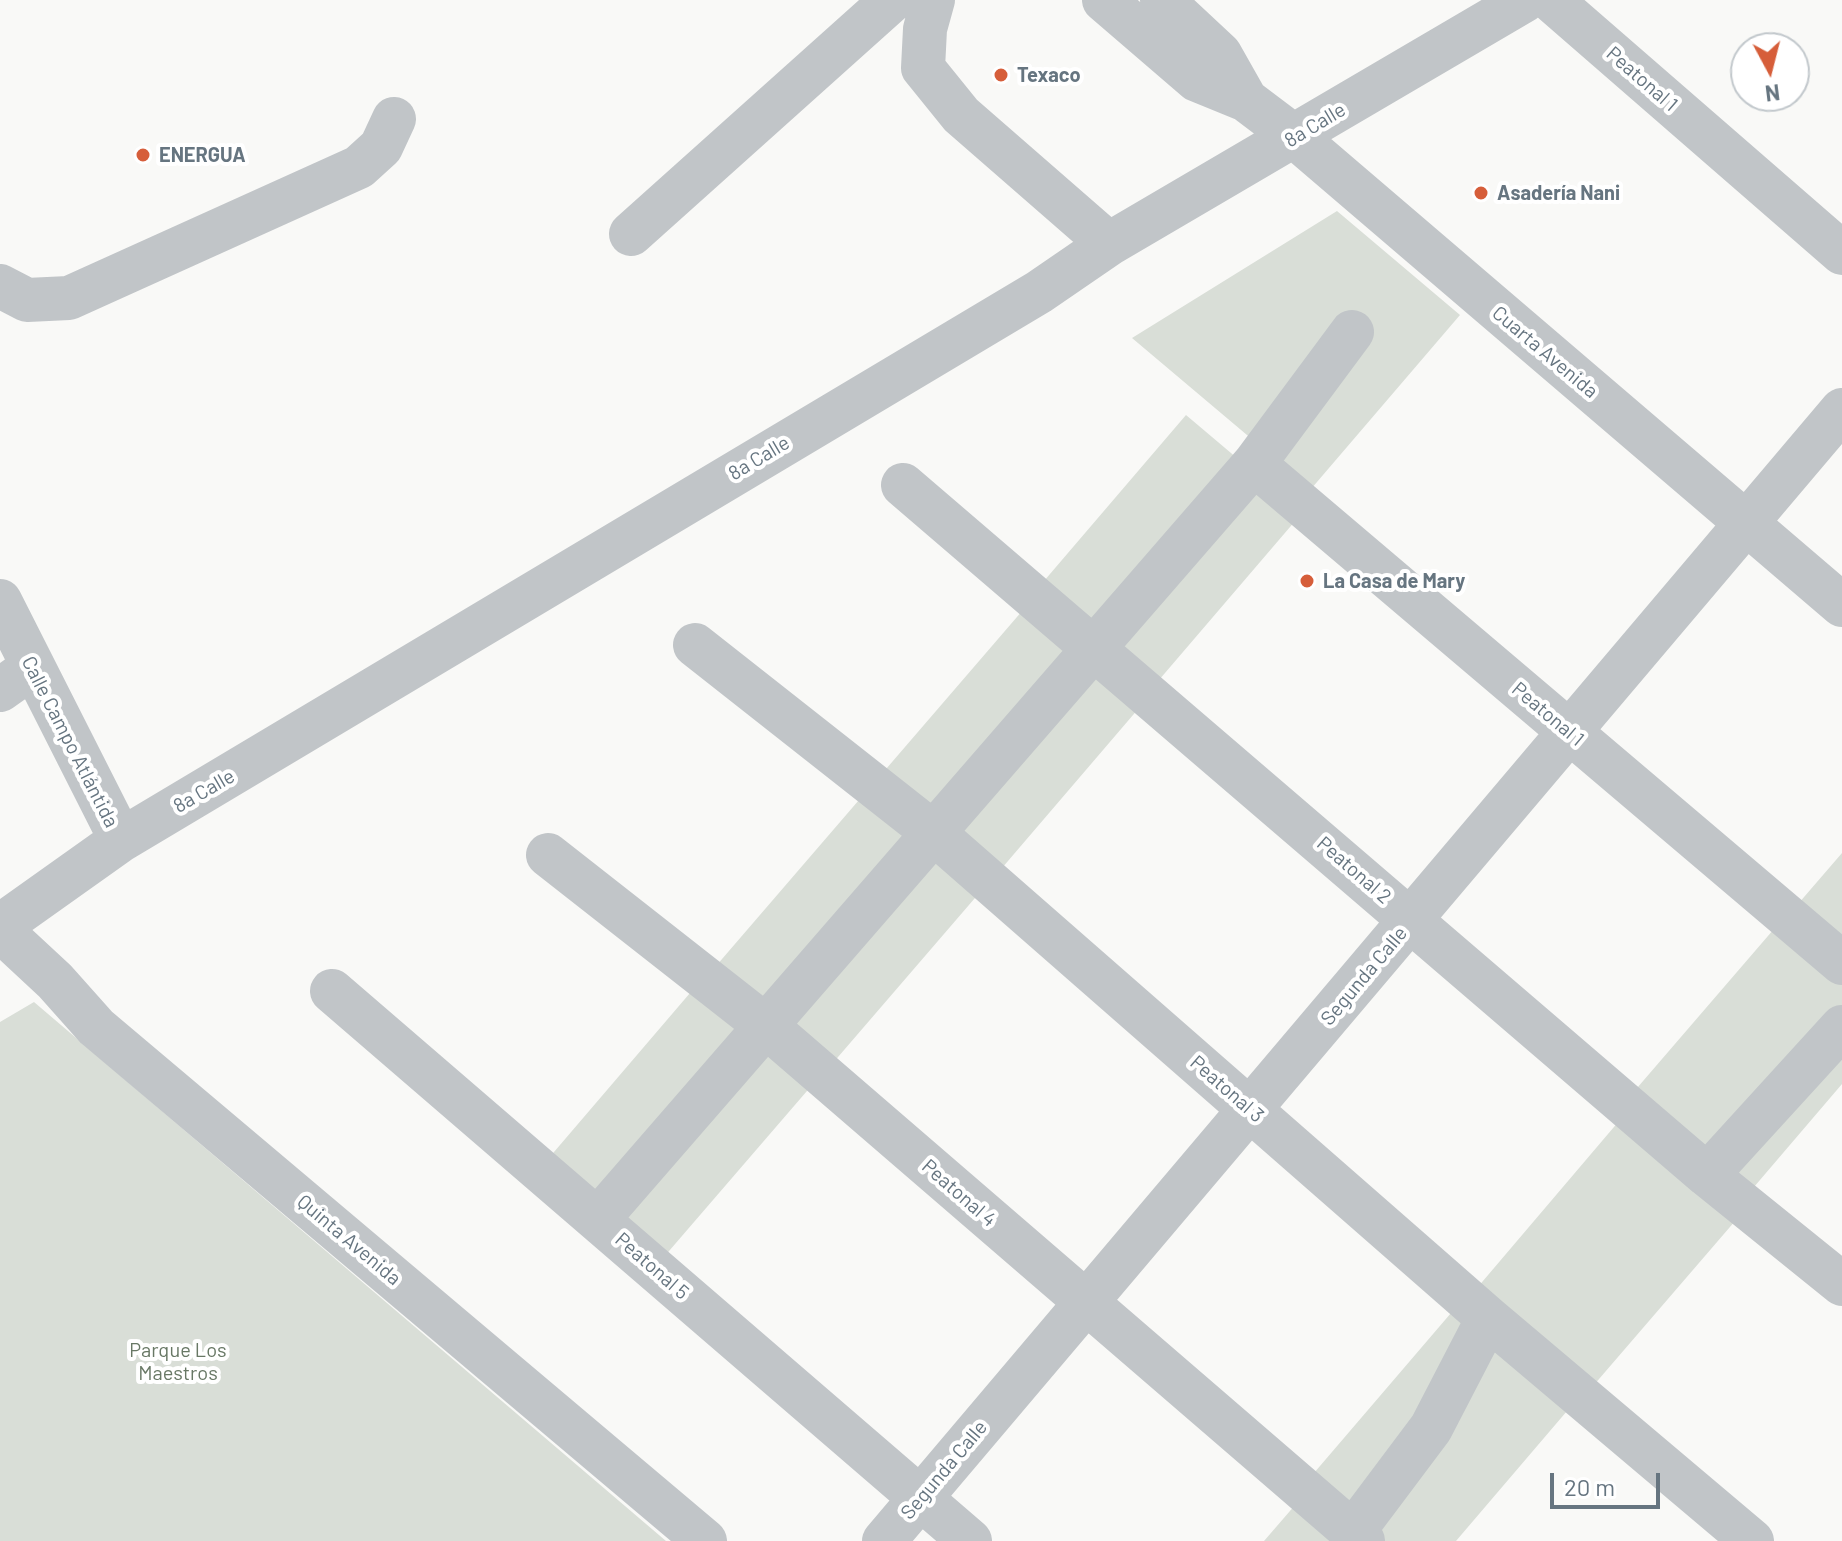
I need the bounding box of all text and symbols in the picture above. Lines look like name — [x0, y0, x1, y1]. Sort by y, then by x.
north arrow — [1730, 32, 1810, 112]
street label: Peatonal 1 — [1601, 42, 1683, 116]
place label: Texaco — [1017, 63, 1081, 87]
marker: Texaco — [992, 66, 1010, 84]
text: N — [1764, 80, 1782, 108]
street label: 8a Calle — [1280, 98, 1350, 152]
place label: ENERGUA — [159, 143, 246, 167]
marker: ENERGUA — [134, 146, 152, 164]
place label: Asadería Nani — [1497, 181, 1620, 205]
marker: Asadería Nani — [1472, 184, 1490, 202]
street label: Cuarta Avenida — [1487, 301, 1603, 403]
street label: 8a Calle — [724, 431, 794, 485]
place label: La Casa de Mary — [1323, 569, 1465, 593]
marker: La Casa de Mary — [1298, 572, 1316, 590]
street label: Calle Campo Atlántida — [16, 652, 124, 832]
street label: Peatonal 1 — [1507, 677, 1589, 751]
street label: 8a Calle — [169, 764, 239, 818]
street label: Peatonal 2 — [1312, 831, 1396, 909]
street label: Segunda Calle — [1316, 922, 1412, 1030]
street label: Peatonal 3 — [1185, 1050, 1269, 1128]
street label: Peatonal 4 — [917, 1154, 1001, 1232]
street label: Quinta Avenida — [292, 1190, 406, 1290]
street label: Peatonal 5 — [610, 1227, 694, 1305]
park label: Parque Los Maestros — [129, 1338, 227, 1385]
street label: Segunda Calle — [896, 1416, 992, 1524]
scale bar — [1554, 1457, 1664, 1507]
text: 20 m — [1564, 1472, 1615, 1501]

